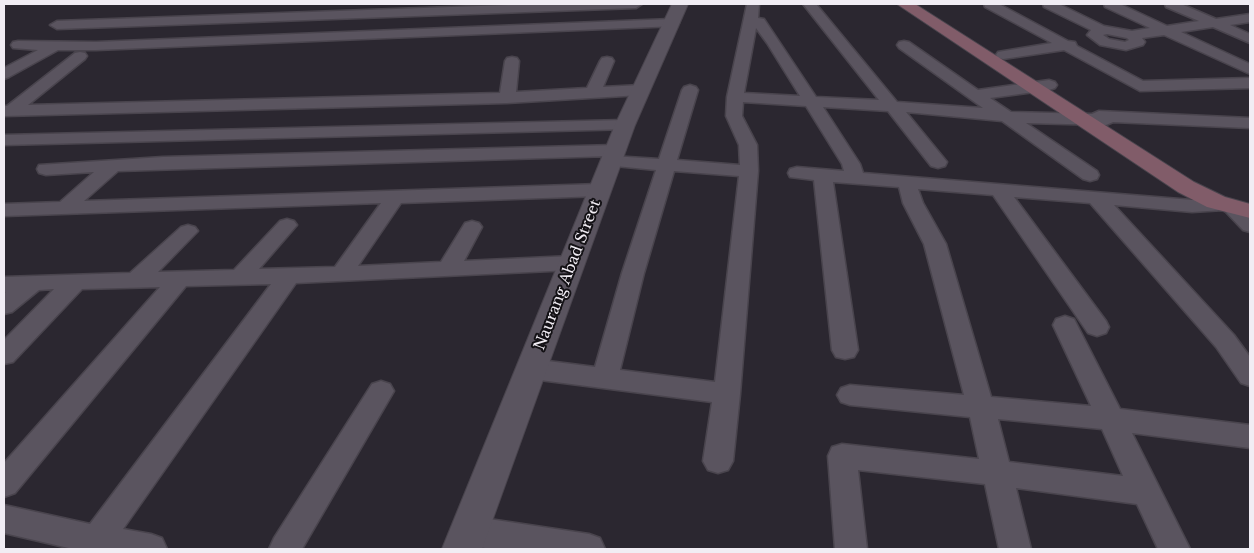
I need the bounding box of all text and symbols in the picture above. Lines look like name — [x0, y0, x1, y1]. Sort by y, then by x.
street label: Naurang Abad Street — [531, 197, 605, 353]

